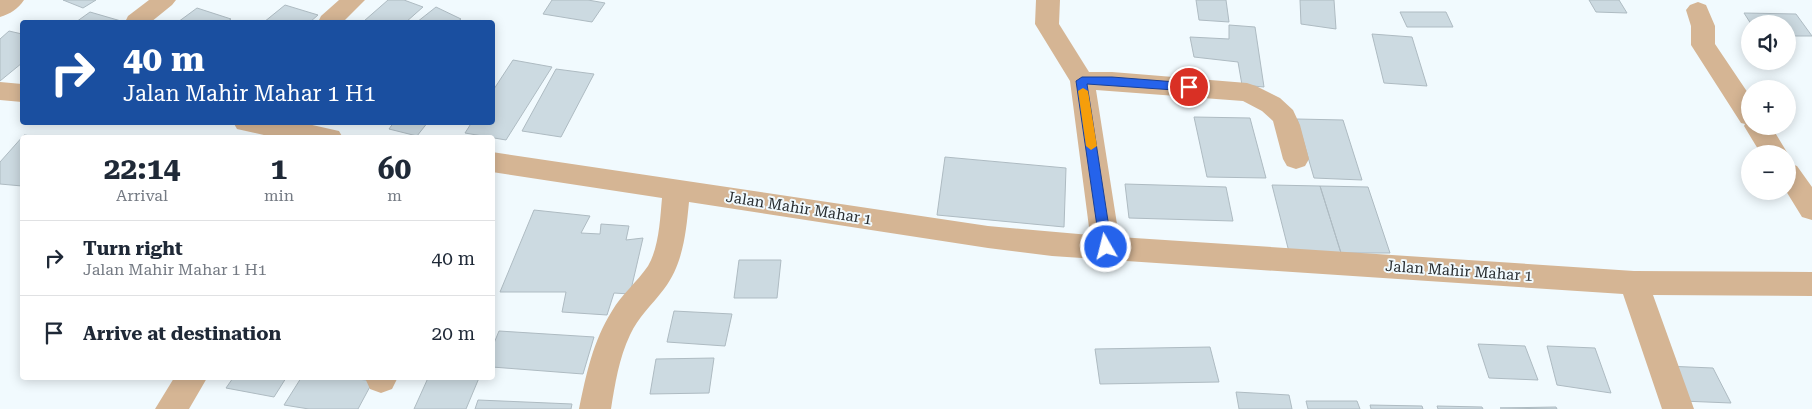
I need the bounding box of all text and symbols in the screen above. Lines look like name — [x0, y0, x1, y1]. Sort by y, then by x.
map controls — [1741, 15, 1796, 200]
button: sound — [1741, 15, 1796, 70]
text: 40 m — [123, 39, 205, 80]
icon: right — [40, 40, 105, 105]
pin — [1168, 66, 1210, 108]
icon: arrive — [1175, 73, 1203, 101]
button: + — [1741, 80, 1796, 135]
text: Jalan Mahir Mahar 1 H1 — [123, 81, 376, 106]
button: − — [1741, 145, 1796, 200]
text: 22:14 — [104, 151, 180, 186]
text: 1 — [271, 151, 287, 186]
text: 60 — [378, 151, 411, 186]
text: Arrival — [116, 186, 168, 205]
text: min — [264, 186, 294, 205]
text: m — [387, 186, 402, 205]
street label: Jalan Mahir Mahar 1 — [725, 188, 873, 228]
position arrow — [1079, 220, 1131, 272]
text: Turn right — [83, 237, 183, 260]
icon: right — [40, 244, 68, 272]
text: 40 m — [432, 247, 475, 270]
street label: Jalan Mahir Mahar 1 — [1385, 257, 1533, 285]
text: Jalan Mahir Mahar 1 H1 — [83, 260, 267, 279]
icon: arrive — [40, 319, 68, 347]
text: Arrive at destination — [83, 322, 281, 345]
text: 20 m — [432, 322, 475, 345]

